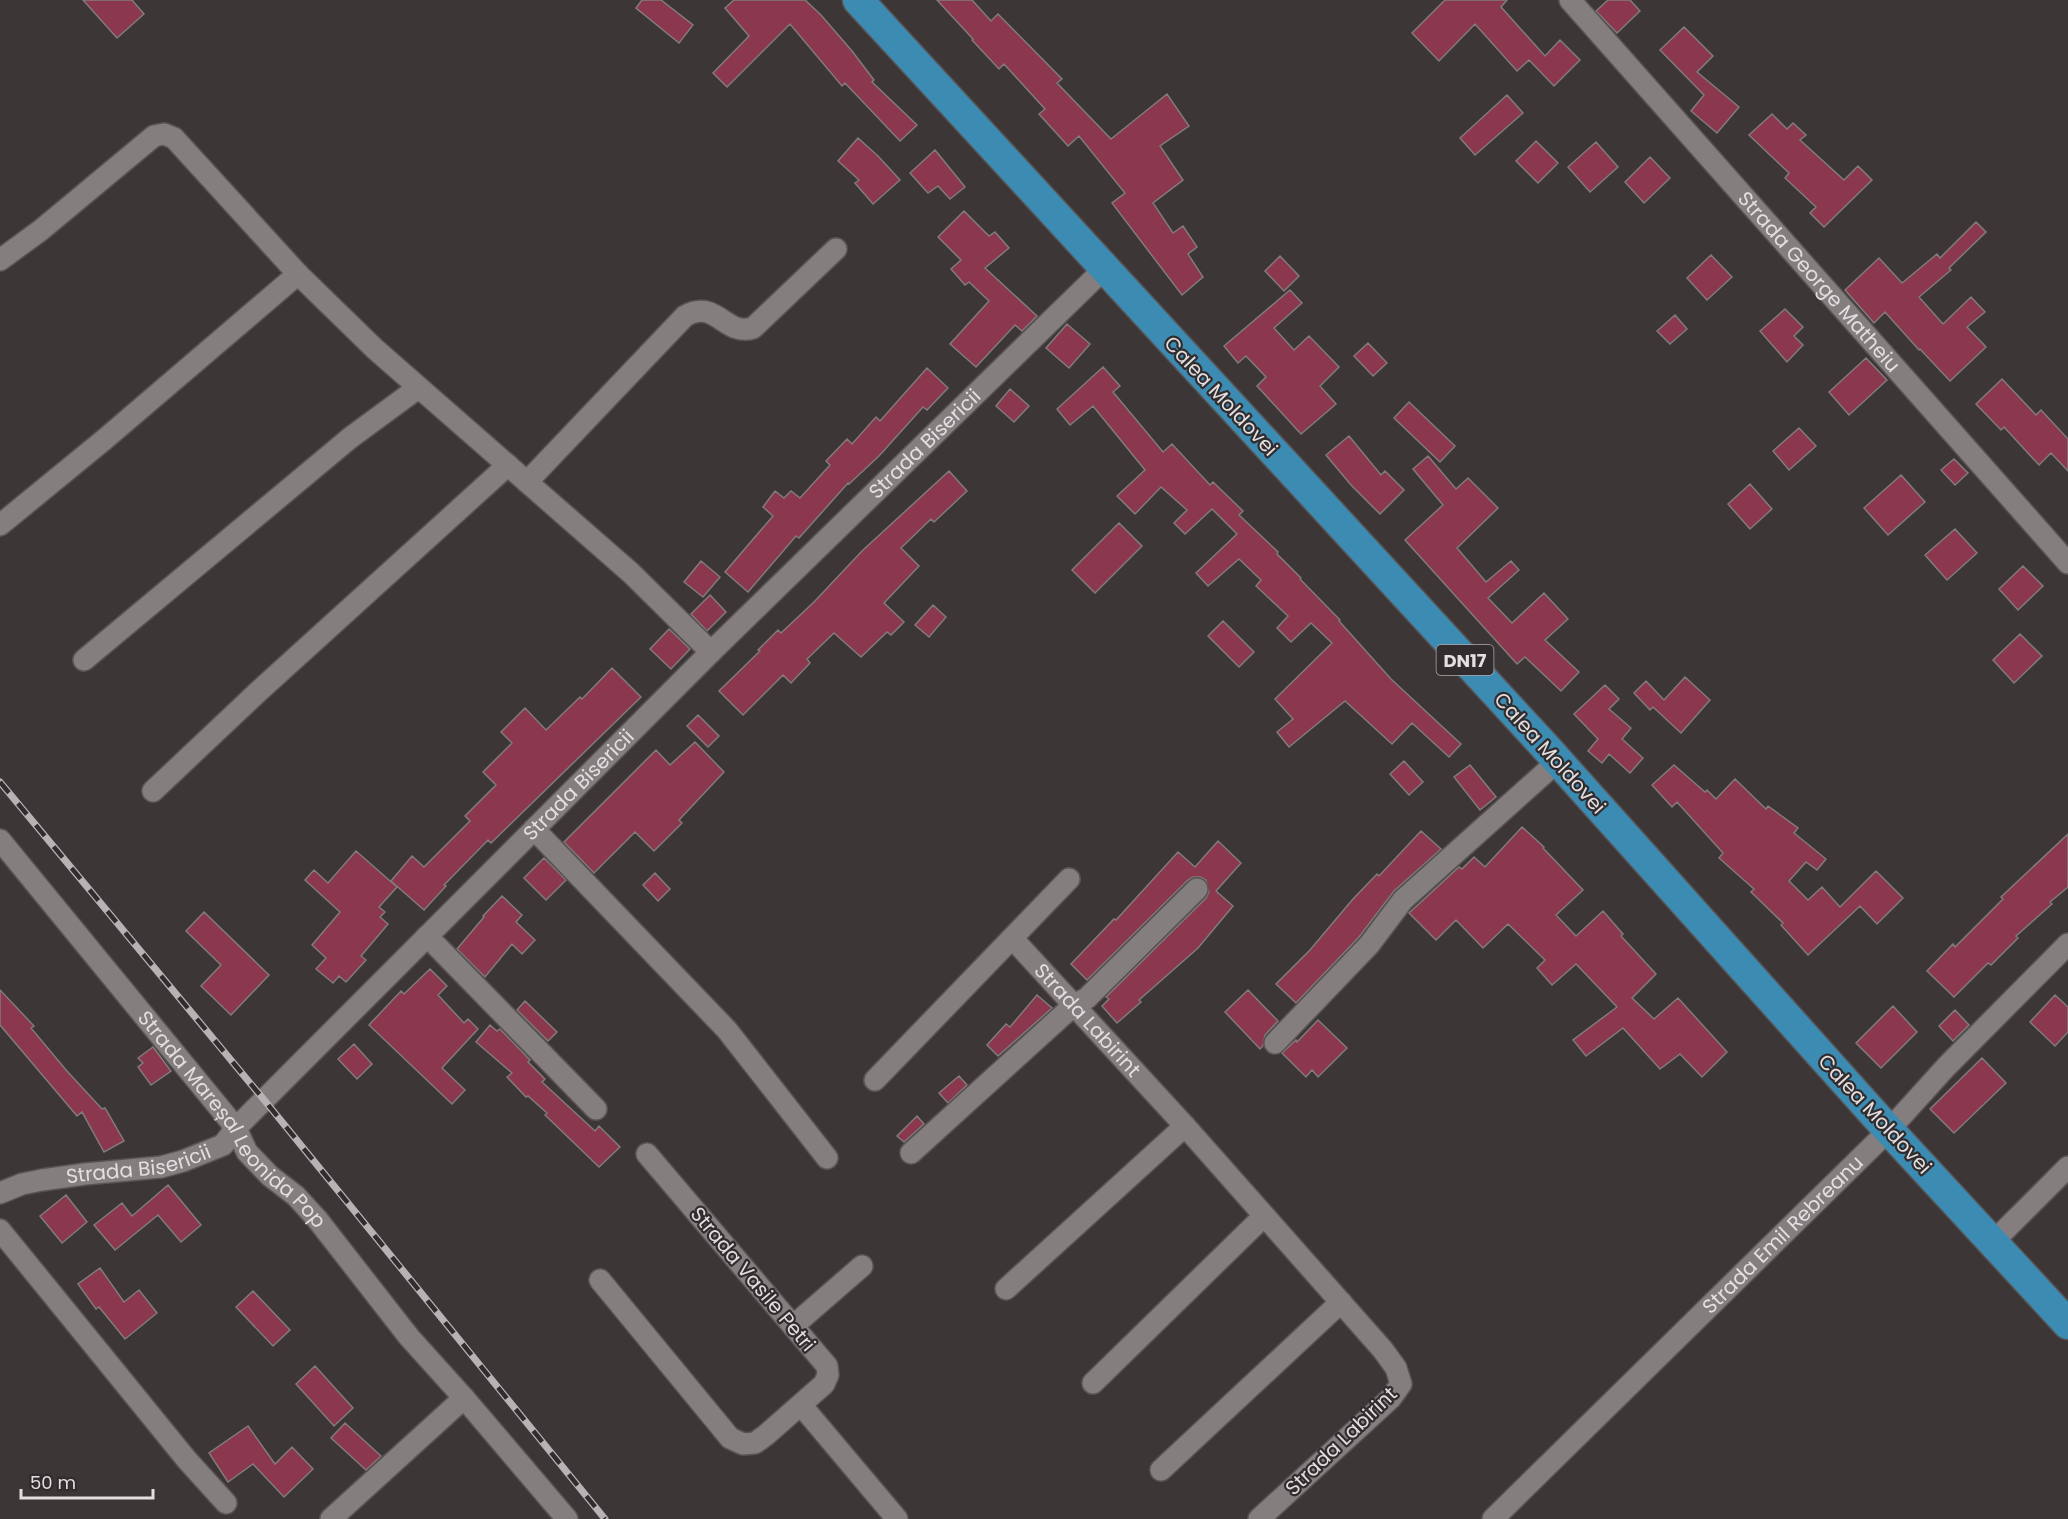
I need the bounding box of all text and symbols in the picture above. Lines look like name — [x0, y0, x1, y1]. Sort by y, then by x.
street label: Strada George Matheiu — [1731, 185, 1907, 378]
street label: Calea Moldovei — [1158, 330, 1284, 462]
street label: Strada Bisericii — [862, 382, 987, 505]
road number: DN17 — [1436, 645, 1494, 675]
street label: Calea Moldovei — [1488, 686, 1612, 820]
street label: Strada Bisericii — [517, 723, 640, 847]
street label: Strada Labirint — [1028, 957, 1147, 1083]
street label: Strada Mareșal Leonida Pop — [131, 1005, 333, 1234]
street label: Calea Moldovei — [1812, 1048, 1938, 1180]
street label: Strada Bisericii — [64, 1137, 215, 1190]
street label: Strada Emil Rebreanu — [1696, 1149, 1869, 1320]
street label: Strada Vasile Petri — [684, 1201, 822, 1357]
street label: Strada Labirint — [1279, 1380, 1403, 1502]
scale bar — [21, 1462, 153, 1500]
text: 50 m — [30, 1470, 76, 1495]

